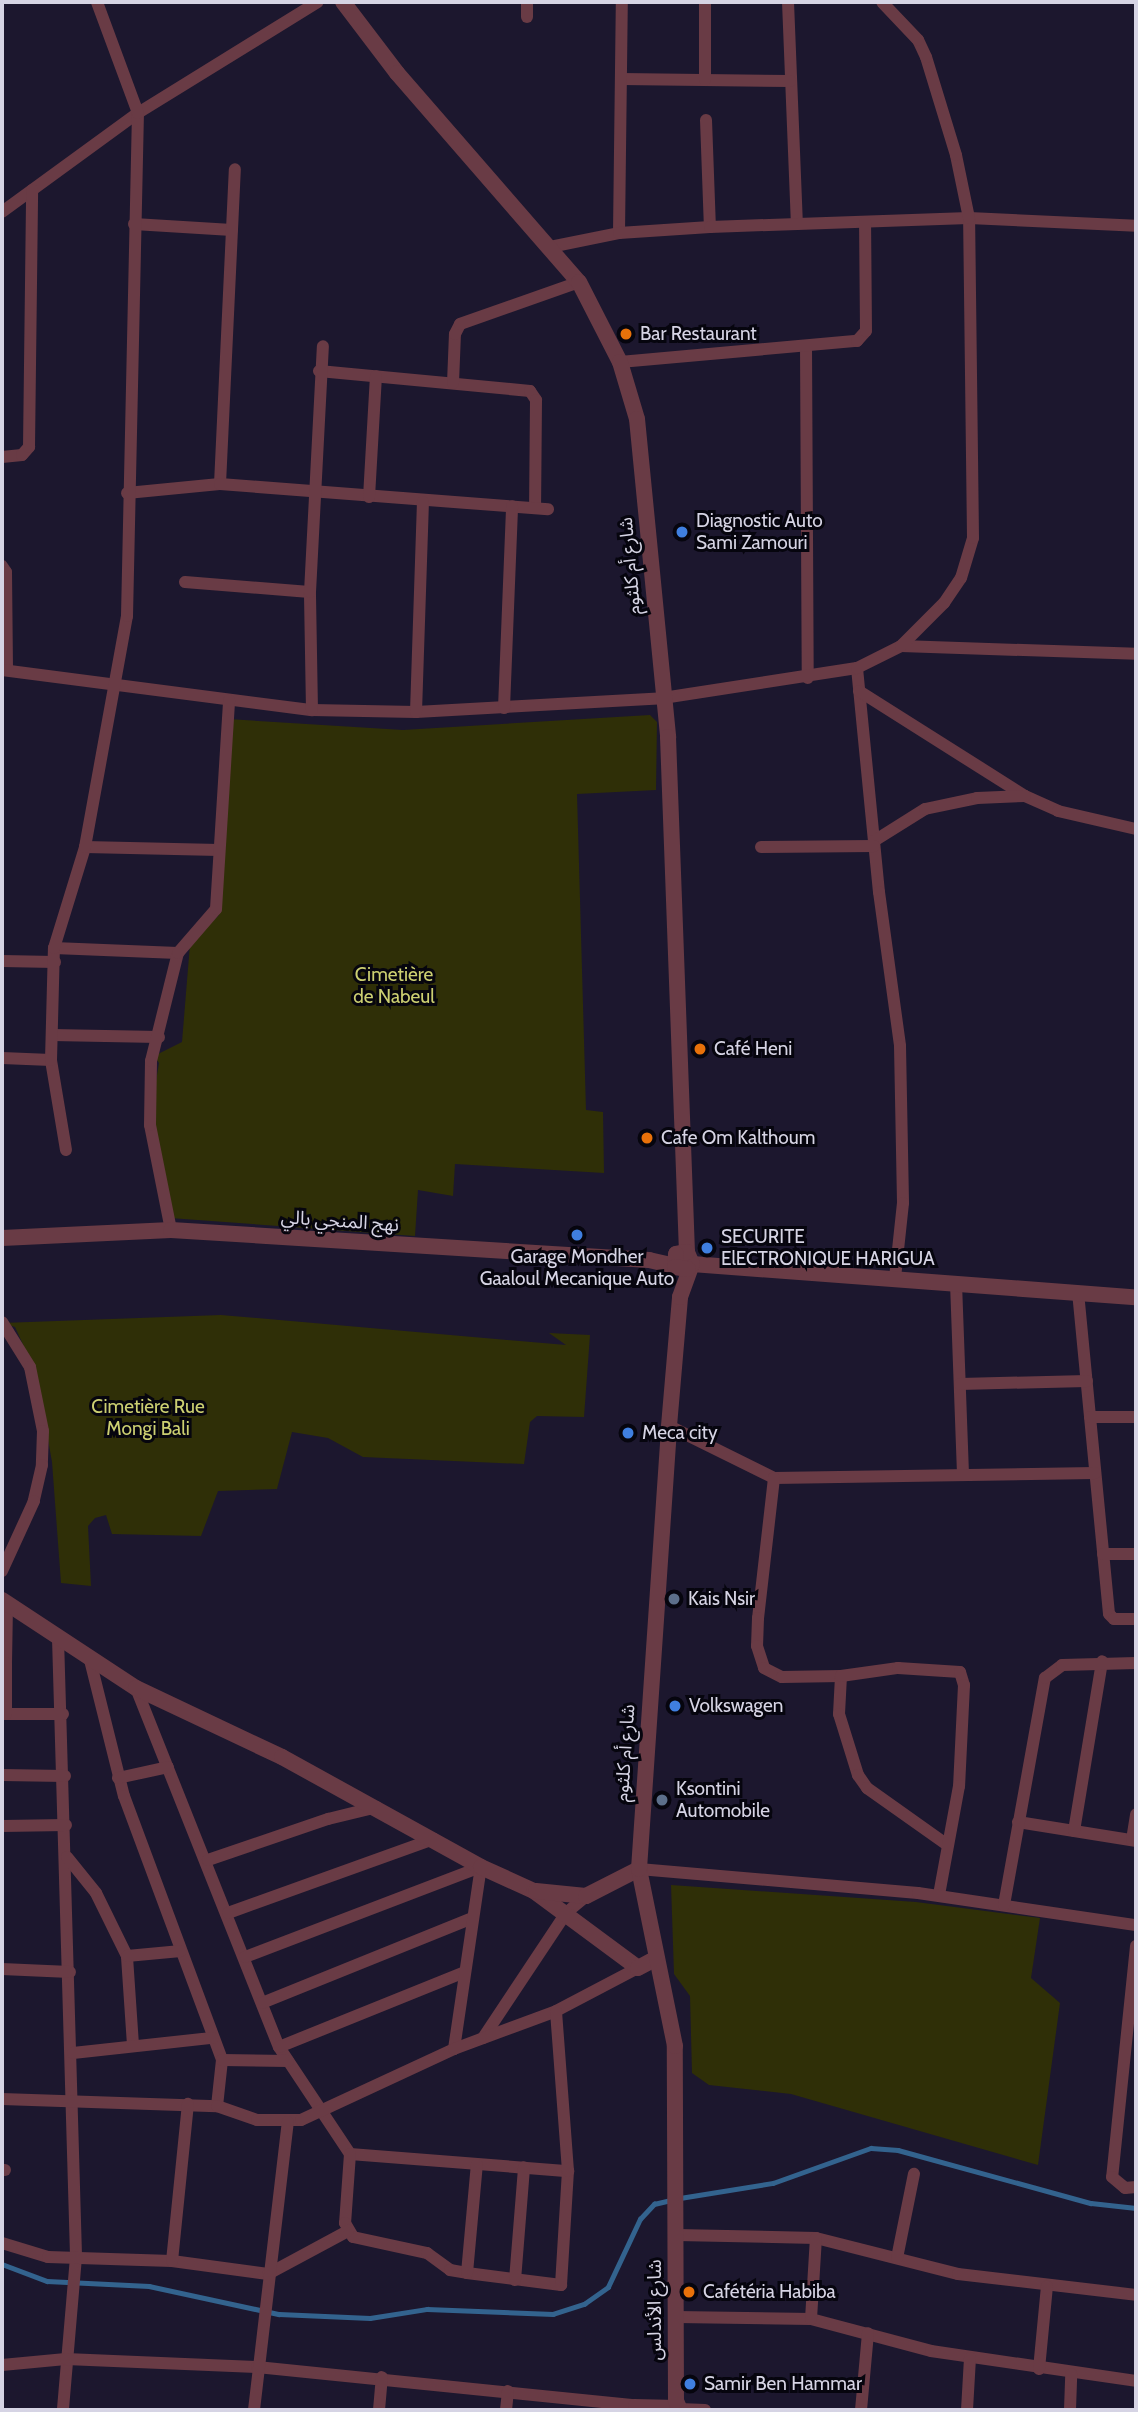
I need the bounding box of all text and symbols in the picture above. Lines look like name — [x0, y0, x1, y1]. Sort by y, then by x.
place label: Bar Restaurant — [640, 323, 757, 345]
marker: Bar Restaurant — [618, 326, 634, 342]
place label: Diagnostic Auto Sami Zamouri — [696, 510, 823, 554]
street label: شارع أم كلثوم — [614, 516, 646, 616]
marker: Diagnostic Auto Sami Zamouri — [674, 524, 690, 540]
park label: Cimetière de Nabeul — [353, 964, 435, 1008]
place label: Café Heni — [714, 1038, 792, 1060]
marker: Café Heni — [692, 1041, 708, 1057]
place label: Cafe Om Kalthoum — [661, 1127, 815, 1149]
marker: Cafe Om Kalthoum — [639, 1130, 655, 1146]
street label: نهج المنجي بالي — [280, 1206, 400, 1236]
place label: SECURITE ElECTRONIQUE HARIGUA — [721, 1226, 935, 1270]
marker: Garage Mondher Gaaloul Mecanique Auto — [569, 1227, 585, 1243]
marker: SECURITE ElECTRONIQUE HARIGUA — [699, 1240, 715, 1256]
place label: Garage Mondher Gaaloul Mecanique Auto — [480, 1246, 674, 1290]
park label: Cimetière Rue Mongi Bali — [91, 1396, 205, 1440]
place label: Meca city — [642, 1422, 718, 1444]
marker: Meca city — [620, 1425, 636, 1441]
place label: Kais Nsir — [688, 1588, 755, 1610]
marker: Kais Nsir — [666, 1591, 682, 1607]
place label: Volkswagen — [689, 1695, 783, 1717]
marker: Volkswagen — [667, 1698, 683, 1714]
street label: شارع أم كلثوم — [610, 1703, 640, 1803]
place label: Ksontini Automobile — [676, 1778, 770, 1822]
marker: Ksontini Automobile — [654, 1792, 670, 1808]
street label: شارع الأندلس — [644, 2259, 666, 2361]
place label: Cafétéria Habiba — [703, 2281, 836, 2303]
marker: Cafétéria Habiba — [681, 2284, 697, 2300]
place label: Samir Ben Hammar — [704, 2373, 862, 2395]
marker: Samir Ben Hammar — [682, 2376, 698, 2392]

